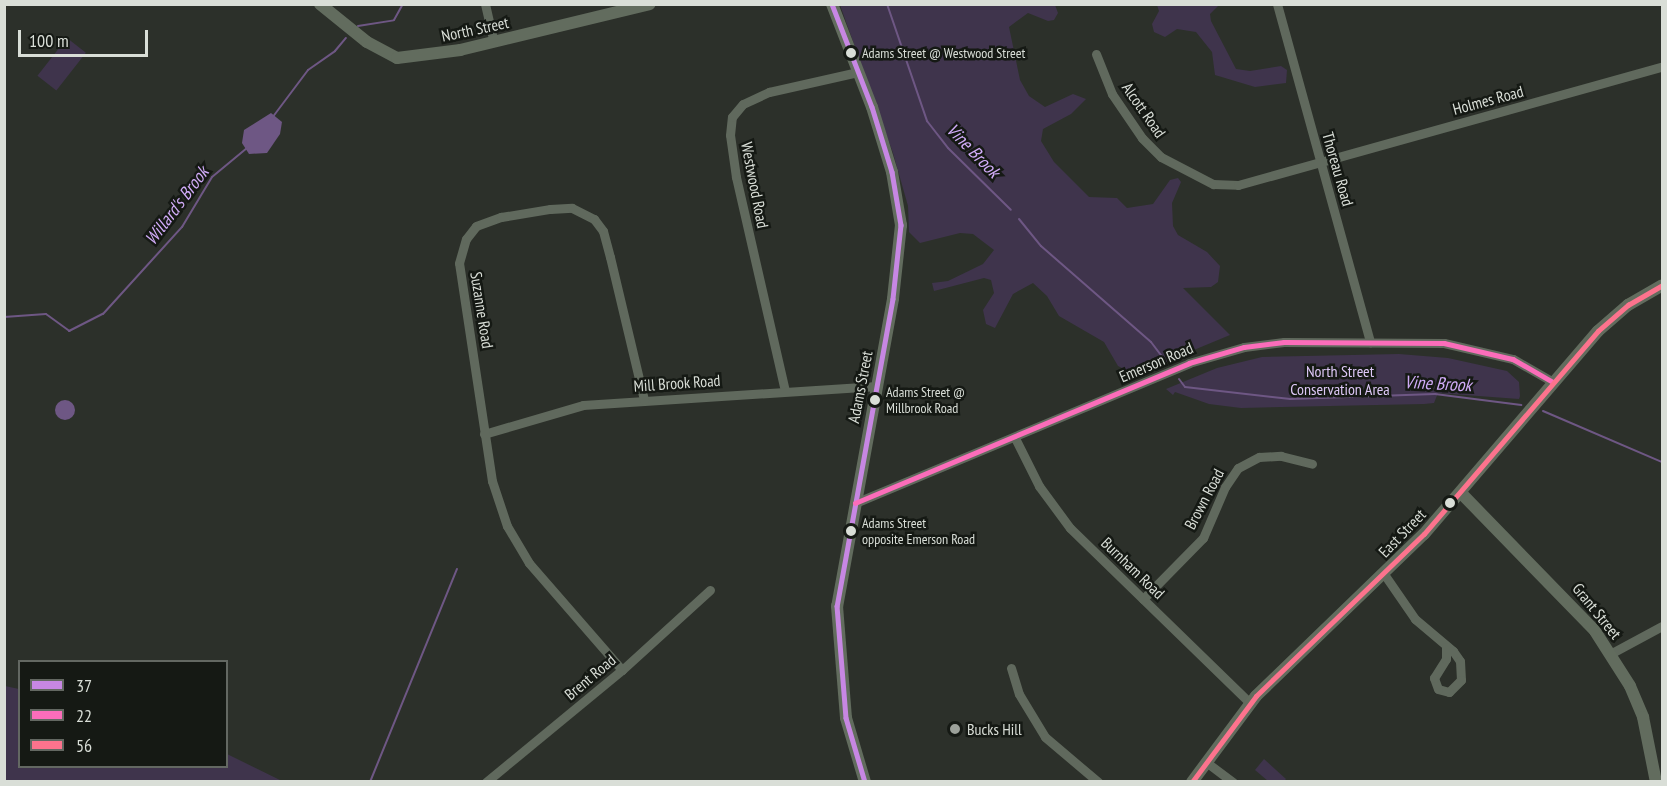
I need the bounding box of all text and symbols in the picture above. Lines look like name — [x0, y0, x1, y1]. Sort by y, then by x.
street label: North Street — [440, 13, 510, 45]
scale bar — [21, 18, 152, 56]
text: 100 m — [29, 29, 69, 52]
place label: Adams Street @ Westwood Street — [862, 45, 1026, 61]
marker: Adams Street @ Westwood Street — [845, 47, 857, 59]
street label: Alcott Road — [1118, 79, 1170, 141]
street label: Holmes Road — [1451, 81, 1525, 119]
water label: Vine Brook — [942, 119, 1004, 183]
street label: Thoreau Road — [1318, 130, 1358, 208]
street label: Westwood Road — [737, 140, 773, 230]
water label: Willard's Brook — [141, 163, 213, 249]
street label: Suzanne Road — [466, 270, 498, 350]
street label: Emerson Road — [1116, 338, 1196, 386]
street label: Adams Street — [844, 349, 876, 425]
park label: North Street Conservation Area — [1290, 361, 1390, 399]
street label: Mill Brook Road — [633, 370, 721, 396]
water label: Vine Brook — [1404, 371, 1472, 397]
place label: Adams Street @ Millbrook Road — [886, 384, 965, 416]
marker: Adams Street @ Millbrook Road — [869, 394, 881, 406]
street label: Brown Road — [1180, 465, 1228, 533]
unlabelled marker — [1444, 497, 1456, 509]
street label: East Street — [1374, 505, 1430, 561]
place label: Adams Street opposite Emerson Road — [862, 515, 975, 548]
marker: Adams Street opposite Emerson Road — [845, 525, 857, 537]
street label: Burnham Road — [1097, 533, 1169, 603]
street label: Grant Street — [1569, 579, 1625, 643]
street label: Brent Road — [561, 650, 619, 704]
legend — [18, 660, 228, 768]
text: 37 — [76, 674, 92, 697]
text: 22 — [76, 704, 92, 727]
place label: Bucks Hill — [967, 719, 1022, 739]
marker: Bucks Hill — [948, 722, 962, 736]
text: 56 — [76, 734, 92, 757]

